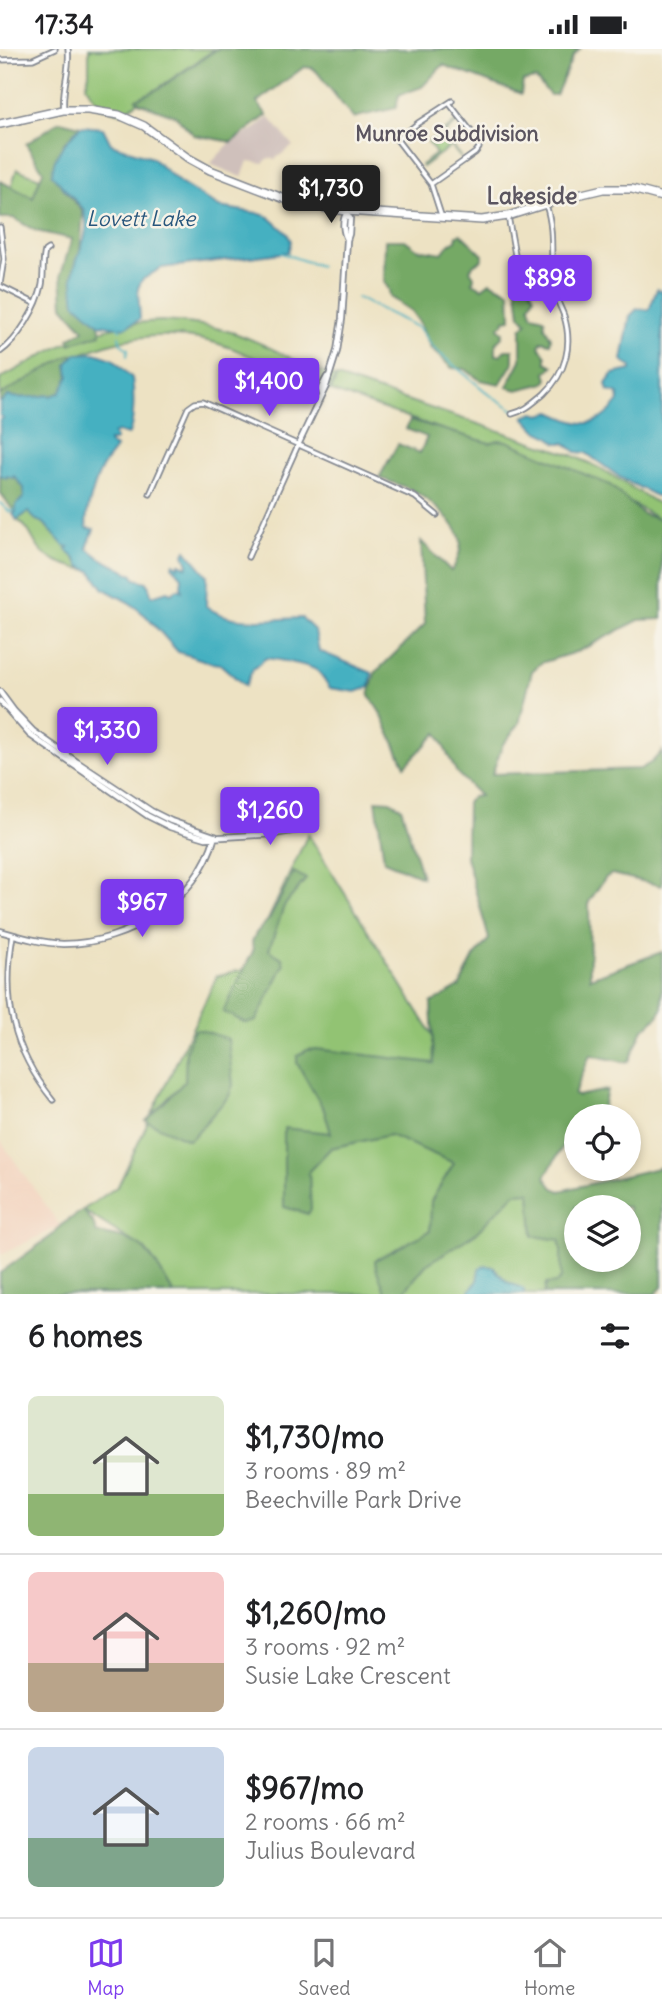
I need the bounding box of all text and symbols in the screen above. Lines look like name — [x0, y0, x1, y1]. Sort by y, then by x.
text: 17:34 — [35, 8, 94, 41]
district label: Munroe Subdivision — [355, 120, 539, 147]
pin: $1,730 — [274, 165, 388, 225]
text: $1,730 — [298, 173, 364, 202]
district label: Lakeside — [487, 181, 577, 210]
water label: Lovett Lake — [87, 205, 197, 232]
pin: $898 — [509, 255, 591, 315]
text: $898 — [524, 263, 576, 292]
pin: $1,400 — [212, 359, 326, 418]
text: $1,400 — [234, 366, 304, 395]
pin: $1,330 — [50, 707, 164, 767]
text: $1,330 — [73, 715, 141, 744]
pin: $1,260 — [213, 787, 327, 847]
text: $1,260 — [236, 795, 304, 824]
pin: $967 — [101, 879, 183, 939]
text: $967 — [117, 887, 167, 916]
map controls — [564, 1104, 641, 1272]
button: locate — [564, 1104, 641, 1181]
button: layers — [564, 1195, 641, 1272]
text: 6 homes — [28, 1317, 143, 1355]
icon: filters — [596, 1317, 634, 1355]
text: $1,730/mo — [245, 1418, 384, 1456]
icon: home — [84, 1424, 168, 1508]
text: 3 rooms · 89 m² — [245, 1456, 406, 1485]
text: Beechville Park Drive — [245, 1485, 462, 1514]
text: $1,260/mo — [245, 1594, 386, 1632]
icon: home — [84, 1600, 168, 1684]
text: 3 rooms · 92 m² — [245, 1632, 405, 1661]
text: Susie Lake Crescent — [245, 1661, 451, 1690]
text: $967/mo — [245, 1769, 364, 1807]
icon: home — [84, 1775, 168, 1859]
text: 2 rooms · 66 m² — [245, 1807, 406, 1836]
text: Julius Boulevard — [245, 1836, 416, 1865]
tab: Map — [87, 1934, 125, 2000]
tab: Saved — [298, 1934, 350, 2000]
tab: Home — [524, 1934, 575, 2000]

